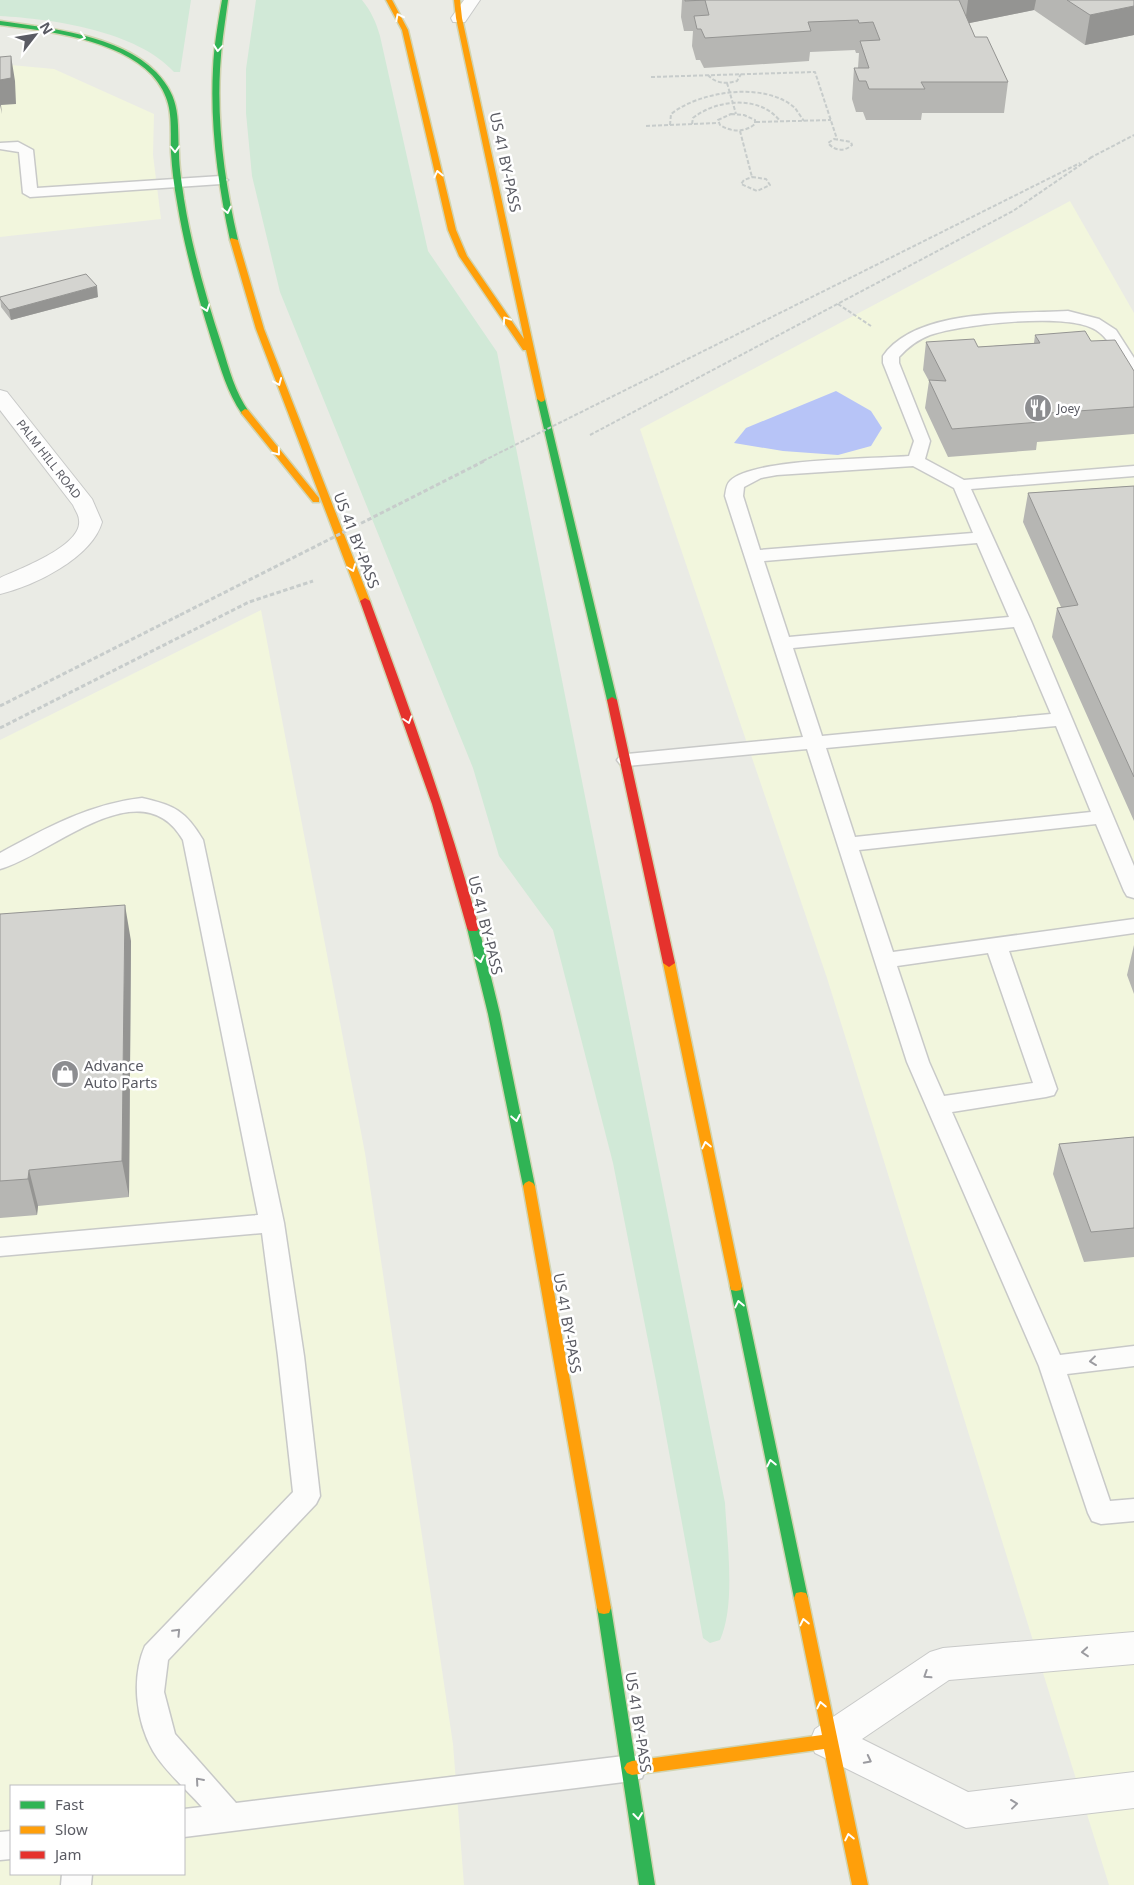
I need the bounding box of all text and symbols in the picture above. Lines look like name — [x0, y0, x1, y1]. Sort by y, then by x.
north arrow — [10, 10, 60, 60]
one-way arrow — [395, 13, 405, 22]
text: N — [35, 18, 58, 38]
one-way arrow — [78, 31, 87, 42]
one-way arrow — [213, 44, 224, 52]
street label: US 41 BY-PASS — [486, 110, 526, 214]
one-way arrow — [170, 146, 180, 153]
one-way arrow — [433, 170, 444, 179]
one-way arrow — [221, 205, 232, 214]
one-way arrow — [200, 303, 210, 312]
one-way arrow — [503, 316, 512, 325]
one-way arrow — [272, 377, 282, 386]
restaurant icon: Joey — [1023, 393, 1053, 423]
place label: Joey — [1056, 400, 1081, 417]
street label: PALM HILL ROAD — [13, 416, 85, 502]
one-way arrow — [272, 446, 281, 455]
street label: US 41 BY-PASS — [329, 489, 385, 591]
one-way arrow — [346, 563, 356, 571]
one-way arrow — [403, 715, 413, 724]
street label: US 41 BY-PASS — [464, 873, 508, 977]
one-way arrow — [474, 955, 485, 964]
place label: Advance Auto Parts — [84, 1055, 158, 1092]
shop icon: Advance Auto Parts — [50, 1059, 80, 1089]
one-way arrow — [510, 1113, 521, 1122]
one-way arrow — [701, 1140, 712, 1149]
street label: US 41 BY-PASS — [549, 1271, 587, 1375]
one-way arrow — [734, 1299, 744, 1308]
one-way arrow — [1089, 1355, 1097, 1366]
one-way arrow — [766, 1459, 777, 1468]
one-way arrow — [799, 1618, 810, 1627]
one-way arrow — [171, 1628, 180, 1637]
one-way arrow — [1081, 1647, 1089, 1658]
one-way arrow — [923, 1669, 932, 1679]
street label: US 41 BY-PASS — [621, 1670, 657, 1774]
one-way arrow — [816, 1701, 827, 1710]
one-way arrow — [863, 1754, 872, 1765]
one-way arrow — [195, 1778, 204, 1787]
legend — [10, 1785, 185, 1875]
text: Fast — [55, 1794, 84, 1814]
one-way arrow — [1011, 1799, 1019, 1810]
one-way arrow — [633, 1812, 643, 1820]
text: Slow — [55, 1819, 88, 1839]
one-way arrow — [845, 1833, 855, 1842]
text: Jam — [53, 1844, 82, 1864]

